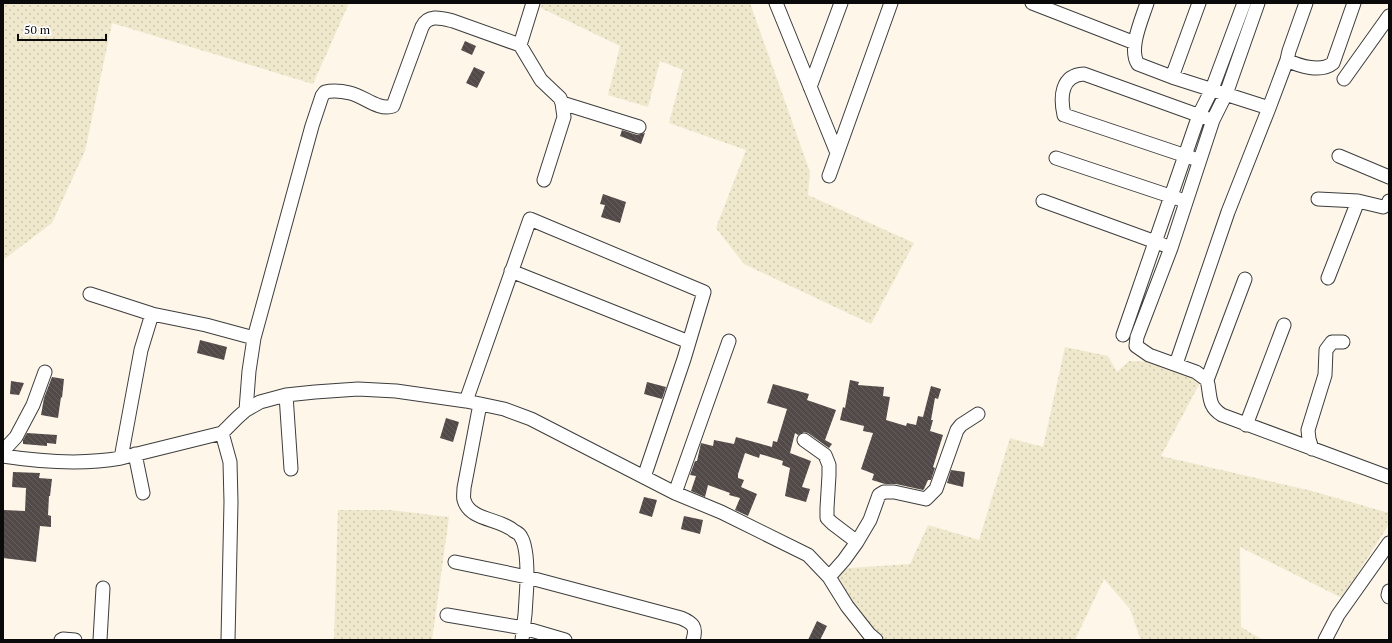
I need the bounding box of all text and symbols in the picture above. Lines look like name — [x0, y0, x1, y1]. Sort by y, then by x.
scale bar — [18, 16, 106, 42]
text: 50 m — [24, 22, 51, 37]

